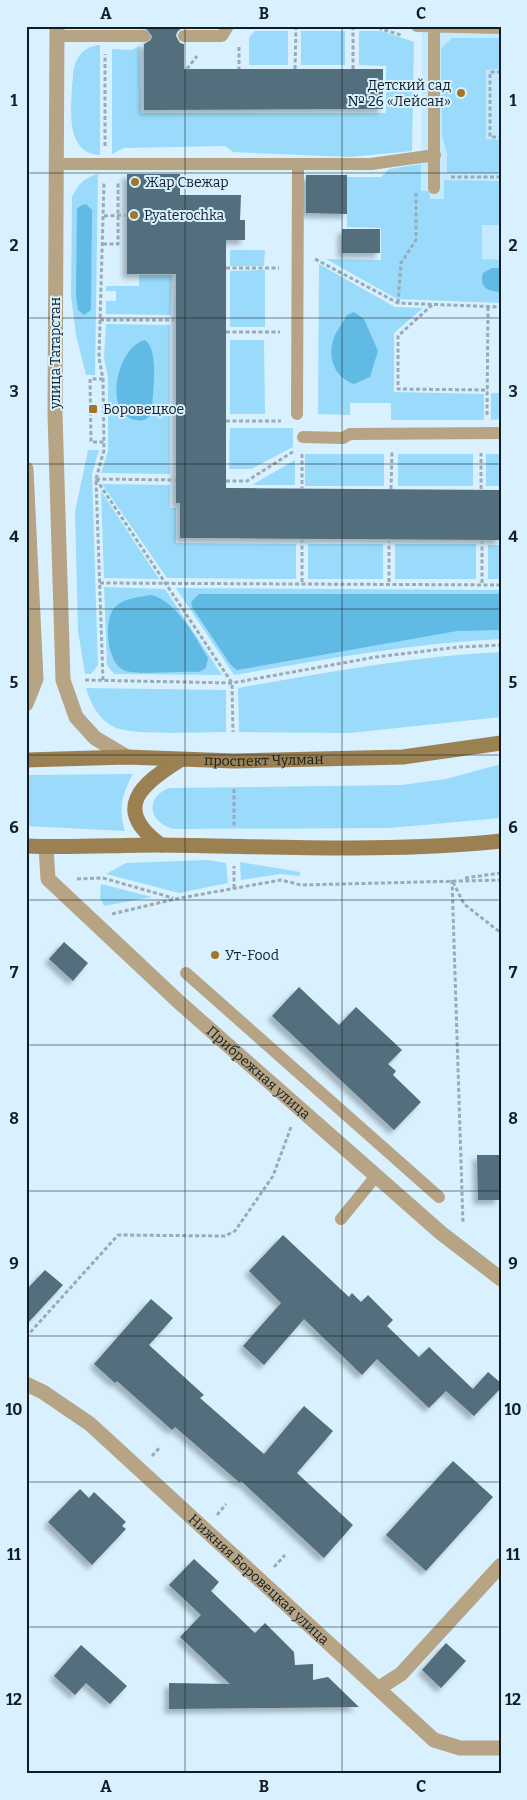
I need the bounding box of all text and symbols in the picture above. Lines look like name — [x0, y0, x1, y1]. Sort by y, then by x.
text: A — [100, 4, 112, 23]
text: B — [259, 4, 269, 23]
text: C — [416, 4, 426, 23]
place label: Детский сад № 26 «Лейсан» — [348, 77, 452, 110]
marker: Детский сад № 26 «Лейсан» — [455, 87, 467, 99]
text: 1 — [11, 91, 18, 110]
text: 1 — [510, 91, 517, 110]
place label: Жар Свежар — [145, 174, 229, 191]
marker: Жар Свежар — [129, 176, 141, 188]
place label: Pyaterochka — [144, 207, 225, 224]
marker: Pyaterochka — [128, 209, 140, 221]
text: 2 — [9, 236, 19, 255]
text: 2 — [508, 236, 518, 255]
street label: улица Татарстан — [47, 297, 64, 410]
text: 3 — [9, 382, 19, 401]
text: 3 — [508, 382, 518, 401]
place label: Боровецкое — [103, 401, 184, 418]
marker: Боровецкое — [87, 403, 99, 415]
text: 4 — [9, 527, 19, 546]
text: 4 — [508, 527, 518, 546]
text: 5 — [10, 673, 19, 692]
text: 5 — [509, 673, 518, 692]
street label: проспект Чулман — [204, 750, 324, 770]
text: 6 — [9, 818, 19, 837]
text: 6 — [508, 818, 518, 837]
place label: Ут-Food — [225, 947, 279, 964]
marker: Ут-Food — [209, 949, 221, 961]
text: 7 — [10, 963, 19, 982]
text: 7 — [509, 963, 518, 982]
street label: Прибрежная улица — [203, 1022, 314, 1123]
text: 8 — [9, 1109, 19, 1128]
text: 8 — [508, 1109, 518, 1128]
text: 9 — [9, 1254, 19, 1273]
text: 9 — [508, 1254, 518, 1273]
text: 10 — [5, 1400, 23, 1419]
text: 10 — [504, 1400, 522, 1419]
street label: Нижняя Боровецкая улица — [185, 1510, 333, 1648]
text: 11 — [7, 1545, 21, 1564]
text: 11 — [506, 1545, 520, 1564]
text: 12 — [6, 1690, 22, 1709]
text: 12 — [505, 1690, 521, 1709]
text: A — [100, 1777, 112, 1796]
text: B — [259, 1777, 269, 1796]
text: C — [416, 1777, 426, 1796]

